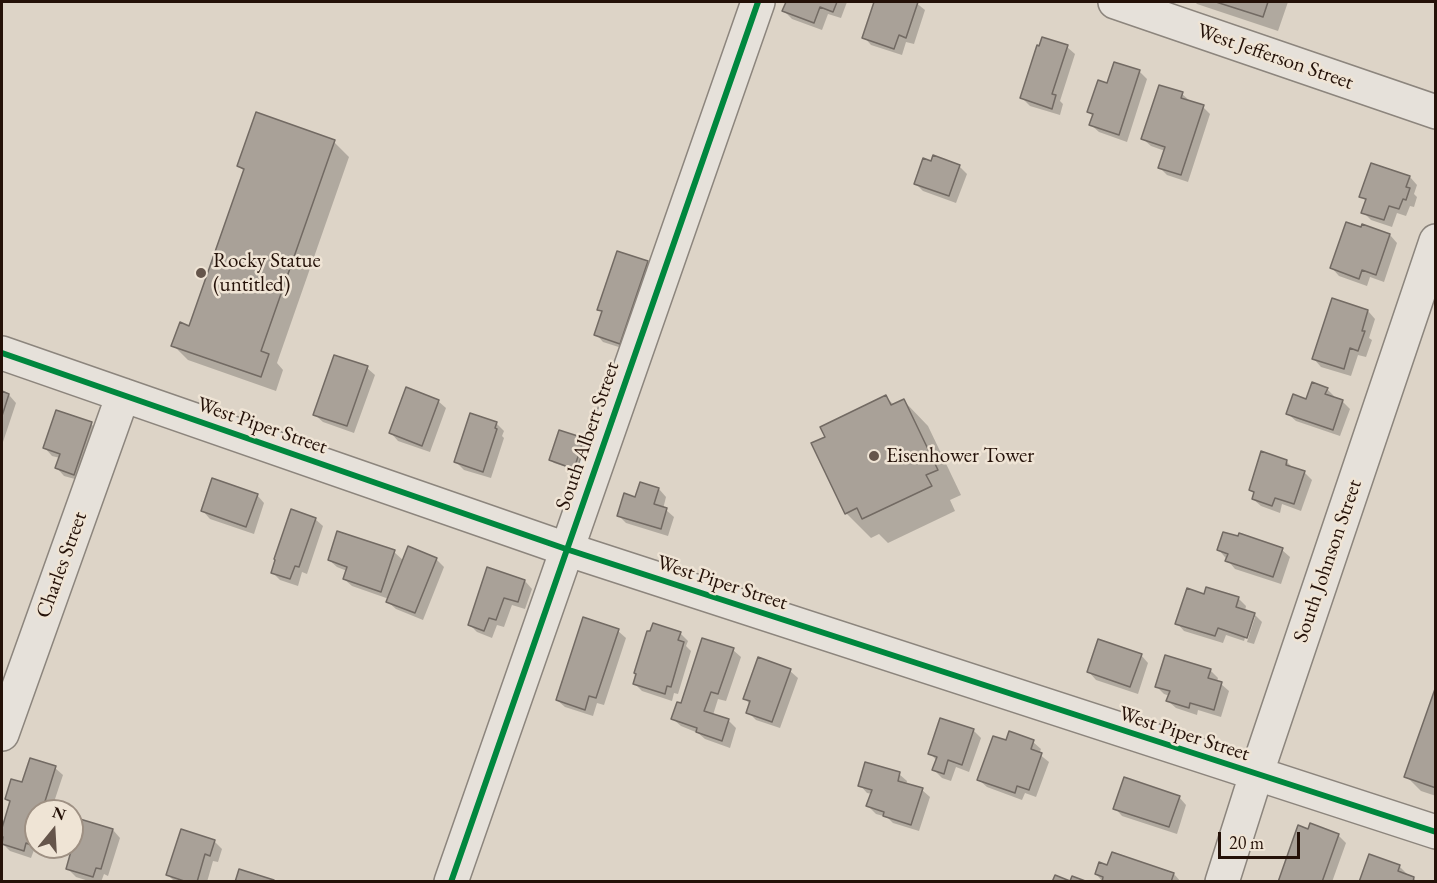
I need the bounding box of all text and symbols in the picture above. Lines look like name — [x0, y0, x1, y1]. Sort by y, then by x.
street label: West Jefferson Street — [1194, 18, 1356, 96]
place label: Rocky Statue (untitled) — [213, 248, 321, 298]
marker: Rocky Statue (untitled) — [194, 266, 208, 280]
street label: South Albert Street — [551, 358, 625, 514]
street label: West Piper Street — [194, 392, 330, 460]
place label: Eisenhower Tower — [886, 443, 1034, 469]
marker: Eisenhower Tower — [867, 449, 881, 463]
street label: South Johnson Street — [1288, 476, 1368, 646]
street label: Charles Street — [31, 508, 93, 622]
street label: West Piper Street — [653, 550, 791, 616]
street label: West Piper Street — [1115, 701, 1253, 767]
north arrow — [24, 799, 84, 859]
text: N — [50, 801, 68, 825]
scale bar — [1221, 820, 1304, 858]
text: 20 m — [1229, 831, 1264, 854]

